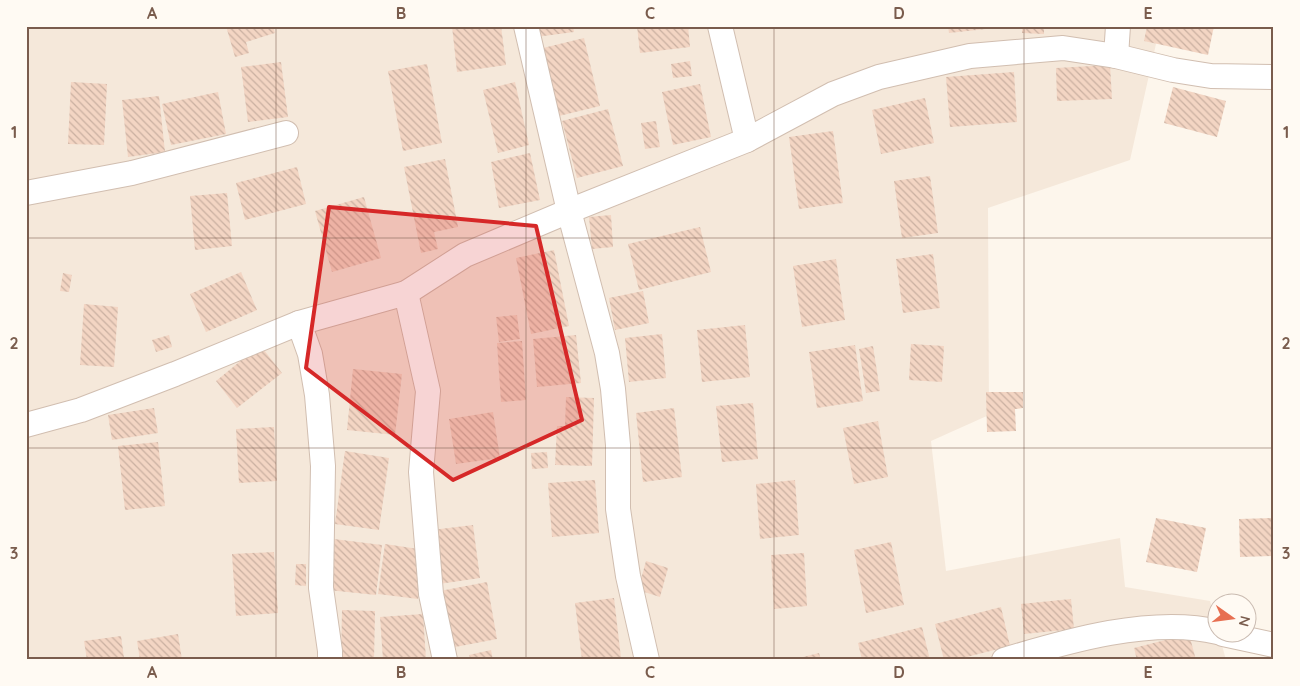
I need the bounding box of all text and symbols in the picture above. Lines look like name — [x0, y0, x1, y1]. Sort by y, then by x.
text: A — [147, 3, 158, 23]
text: B — [396, 3, 406, 23]
text: C — [645, 3, 655, 23]
text: D — [893, 3, 905, 23]
text: E — [1143, 3, 1153, 23]
text: 1 — [11, 122, 17, 142]
text: 1 — [1283, 122, 1289, 142]
text: 2 — [9, 333, 19, 353]
text: 2 — [1281, 333, 1291, 353]
text: 3 — [10, 543, 18, 563]
text: 3 — [1282, 543, 1290, 563]
north arrow — [1208, 594, 1258, 644]
text: N — [1235, 614, 1255, 628]
text: A — [147, 662, 158, 682]
text: B — [396, 662, 406, 682]
text: C — [645, 662, 655, 682]
text: D — [893, 662, 905, 682]
text: E — [1143, 662, 1153, 682]

